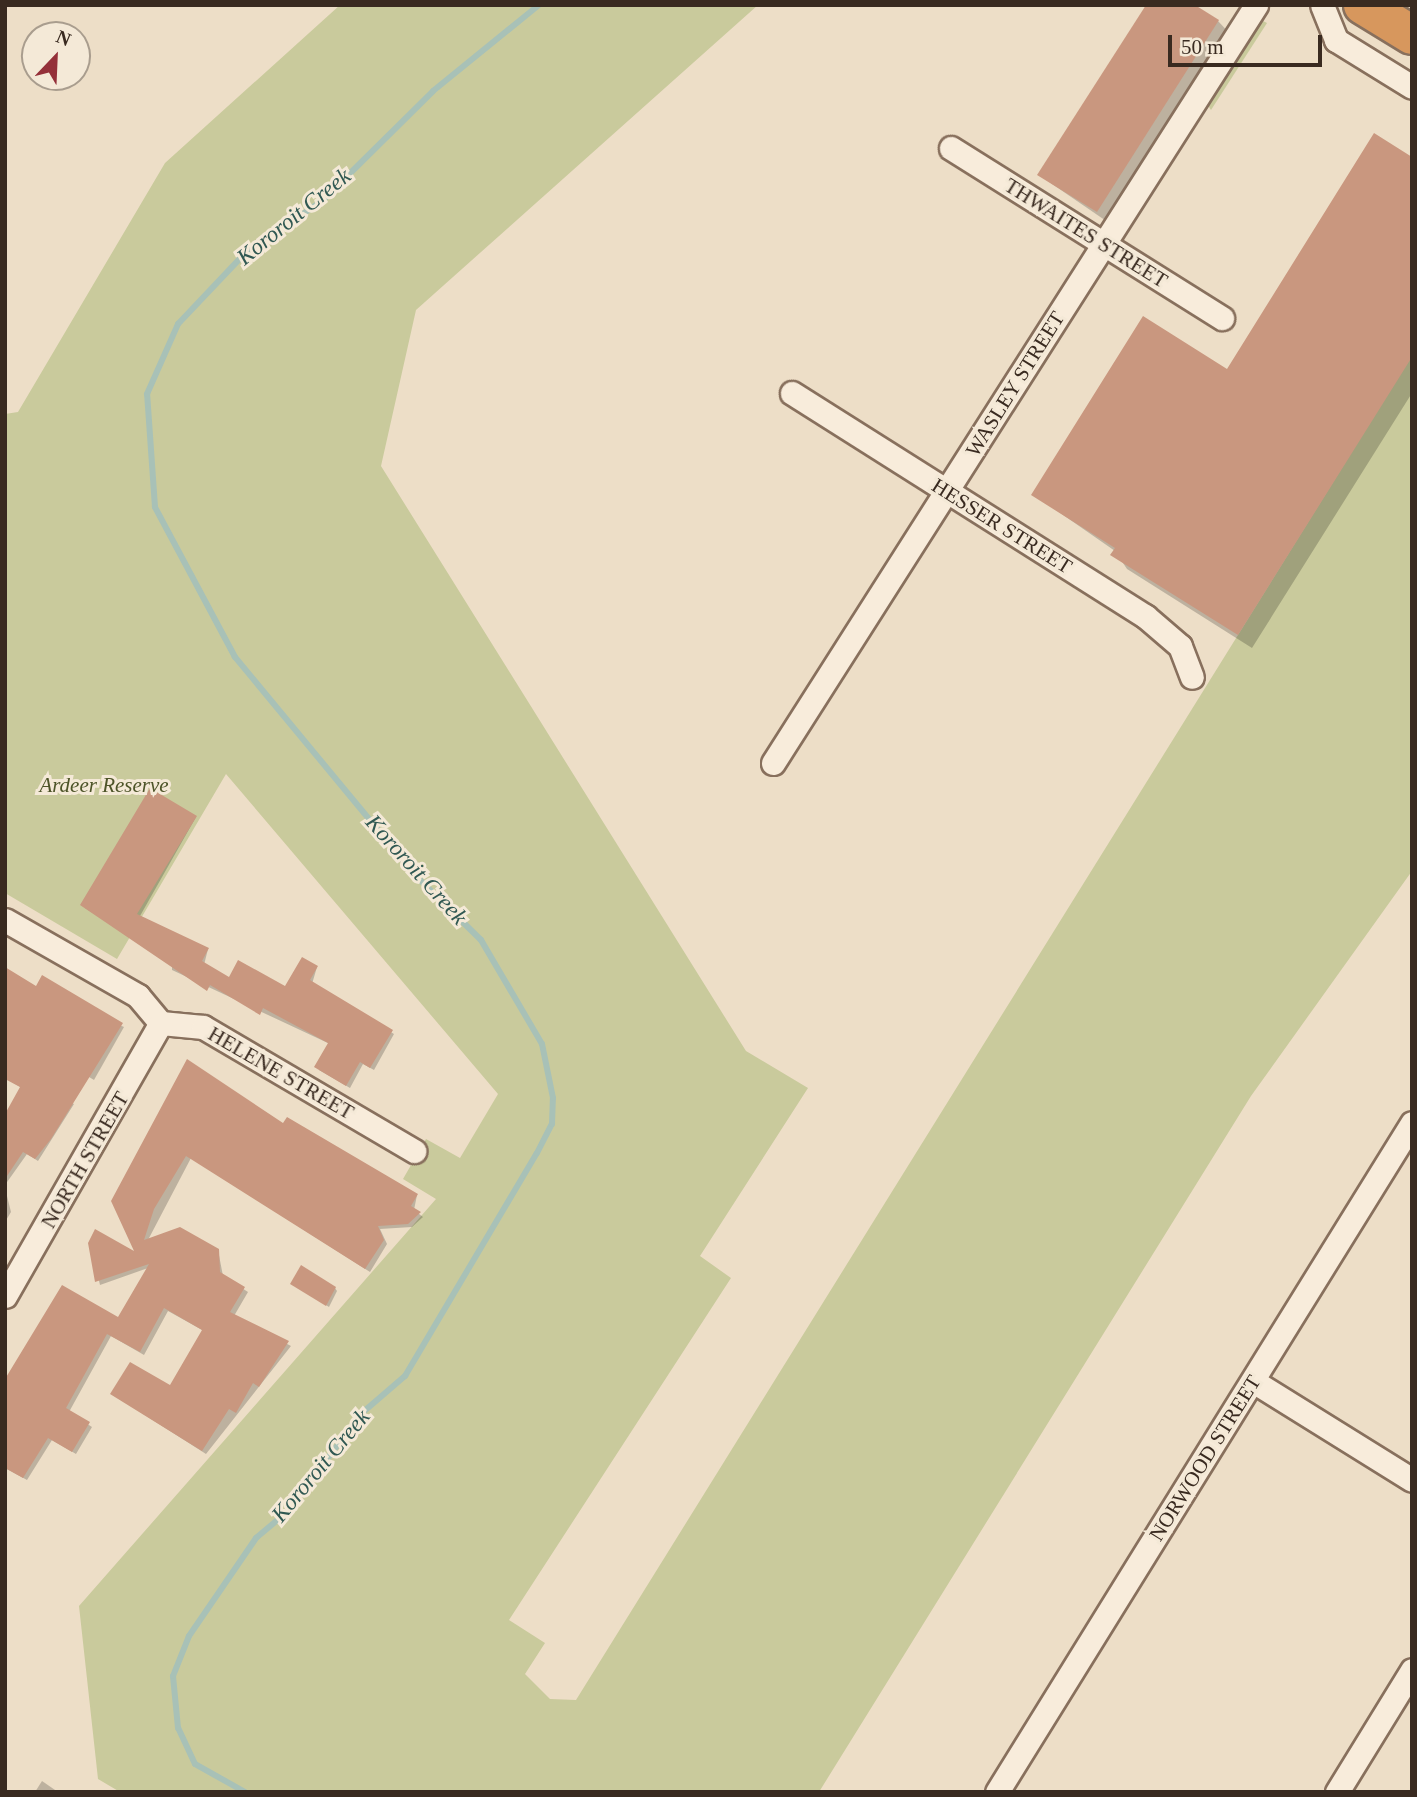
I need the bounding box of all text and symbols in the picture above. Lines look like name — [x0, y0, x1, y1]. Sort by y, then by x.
north arrow — [21, 21, 91, 91]
scale bar — [1172, 21, 1326, 65]
text: N — [53, 26, 74, 50]
text: 50 m — [1181, 35, 1224, 59]
water label: Kororoit Creek — [231, 163, 357, 271]
street label: THWAITES STREET — [1000, 173, 1172, 293]
street label: WASLEY STREET — [960, 306, 1070, 462]
street label: HESSER STREET — [927, 473, 1077, 579]
park label: Ardeer Reserve — [39, 772, 169, 798]
water label: Kororoit Creek — [359, 809, 473, 931]
street label: HELENE STREET — [204, 1021, 358, 1125]
street label: NORTH STREET — [36, 1087, 134, 1233]
street label: NORWOOD STREET — [1144, 1370, 1266, 1546]
water label: Kororoit Creek — [266, 1404, 376, 1528]

